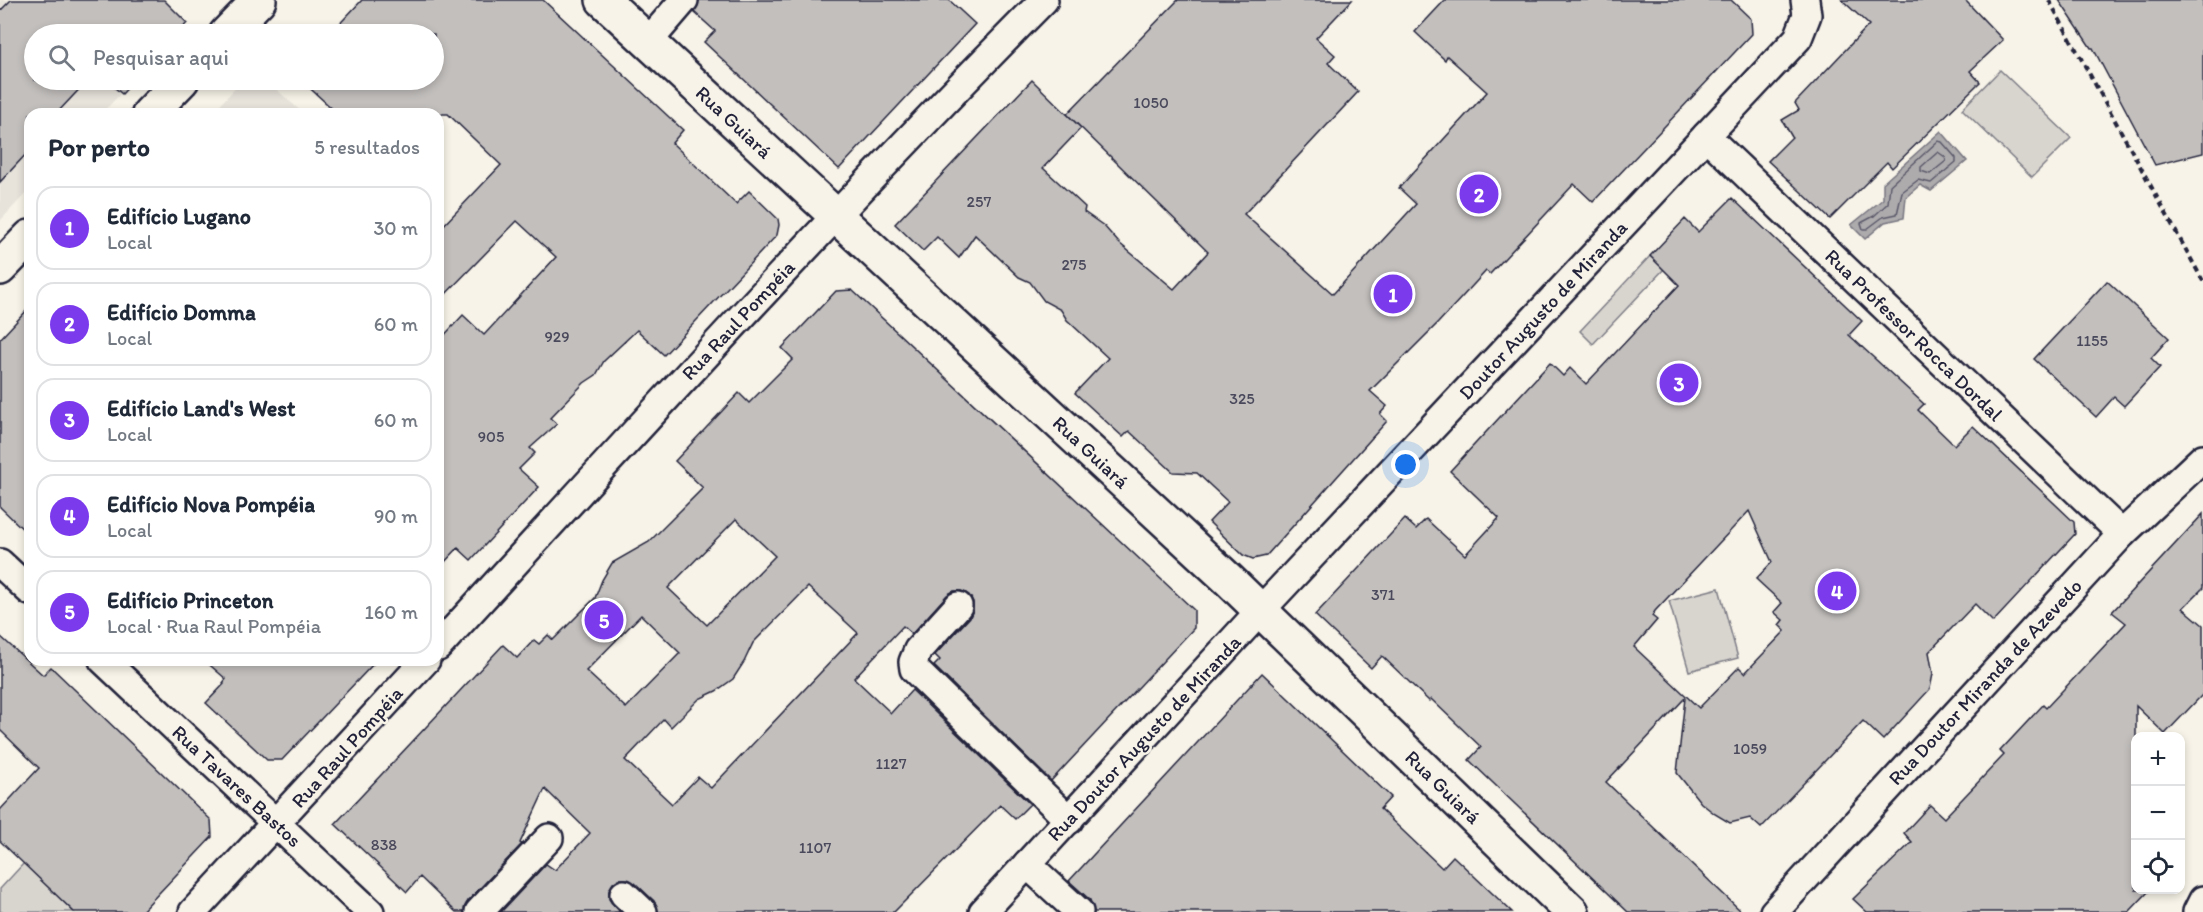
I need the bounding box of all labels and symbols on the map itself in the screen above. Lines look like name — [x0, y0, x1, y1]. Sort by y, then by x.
street label: Rua Guiará — [691, 81, 778, 164]
house number: 1050 — [1133, 93, 1169, 112]
pin: 2 — [1460, 172, 1498, 216]
house number: 257 — [967, 192, 991, 211]
street label: Doutor Augusto de Miranda — [1454, 215, 1633, 405]
street label: Rua Professor Rocca Dordal — [1820, 244, 2008, 426]
street label: Rua Raul Pompéia — [676, 255, 800, 385]
house number: 275 — [1062, 255, 1086, 274]
pin: 1 — [1374, 272, 1412, 316]
house number: 929 — [544, 327, 570, 346]
house number: 1155 — [2076, 331, 2108, 350]
pin: 3 — [1660, 360, 1698, 406]
house number: 325 — [1229, 389, 1255, 408]
street label: Rua Guiará — [1048, 411, 1135, 494]
house number: 905 — [478, 427, 504, 446]
your location — [1391, 450, 1420, 479]
pin: 4 — [1818, 568, 1856, 614]
street label: Rua Doutor Miranda de Azevedo — [1883, 574, 2087, 790]
house number: 371 — [1371, 585, 1396, 604]
pin: 5 — [584, 598, 624, 642]
street label: Rua Doutor Augusto de Miranda — [1042, 630, 1246, 846]
street label: Rua Raul Pompéia — [286, 681, 408, 813]
street label: Rua Tavares Bastos — [167, 720, 307, 852]
house number: 1059 — [1733, 739, 1767, 758]
street label: Rua Guiará — [1400, 745, 1486, 829]
house number: 1127 — [875, 754, 907, 773]
house number: 838 — [371, 835, 397, 854]
house number: 1107 — [799, 838, 831, 857]

